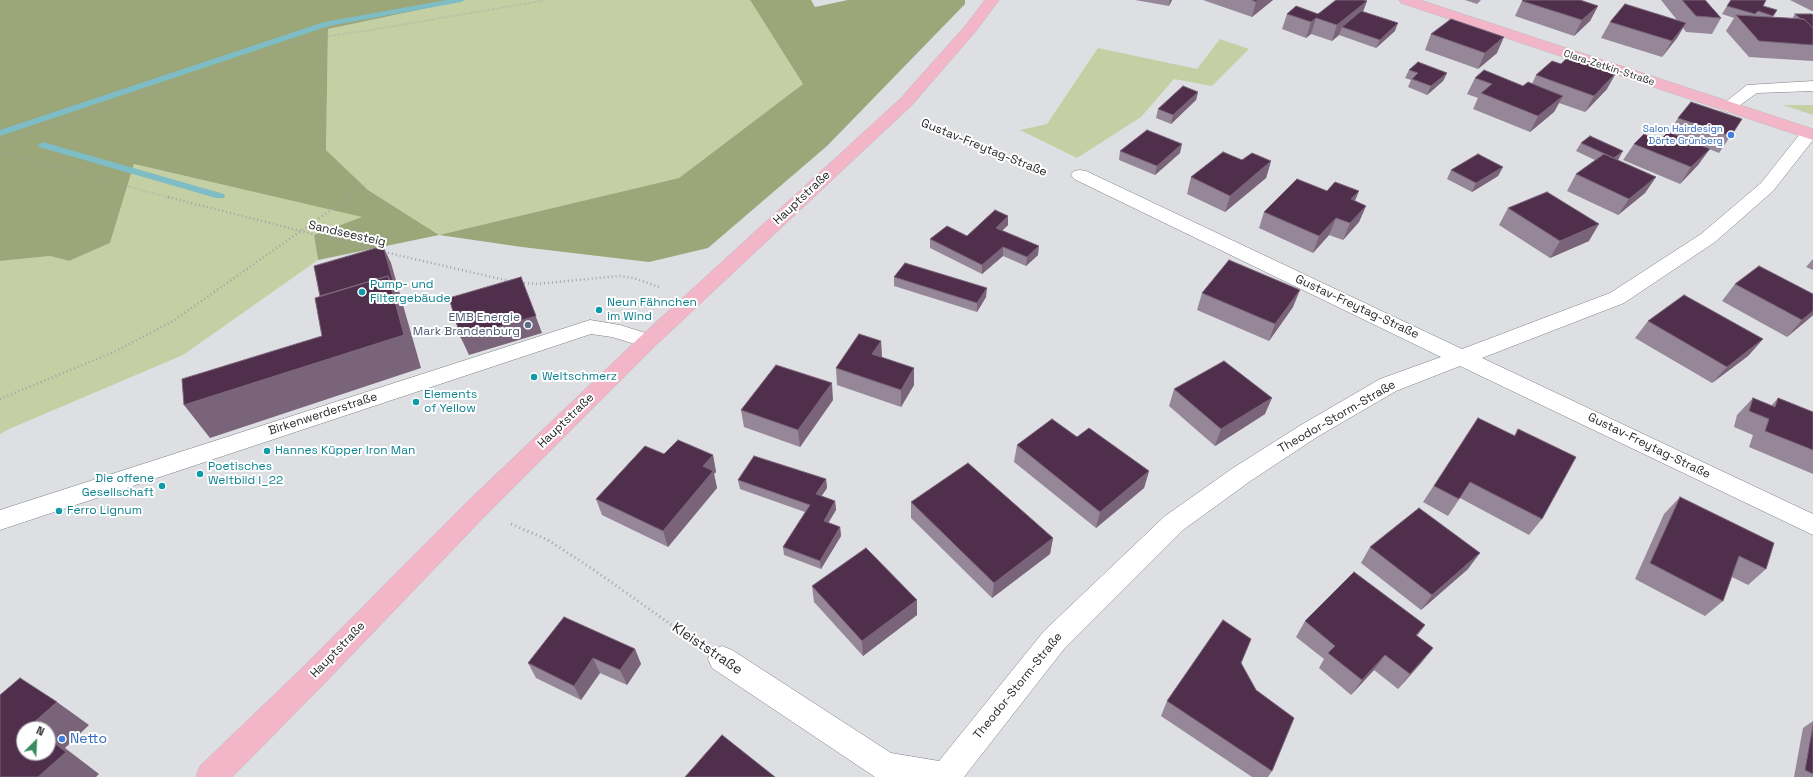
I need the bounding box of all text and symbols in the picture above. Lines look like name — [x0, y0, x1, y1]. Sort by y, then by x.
street label: Clara-Zetkin-Straße — [1562, 48, 1656, 88]
street label: Gustav-Freytag-Straße — [919, 116, 1049, 180]
place label: Salon Hairdesign Dörte Grünberg — [1643, 123, 1723, 146]
marker: Salon Hairdesign Dörte Grünberg — [1726, 130, 1736, 140]
street label: Hauptstraße — [771, 168, 833, 228]
street label: Sandseesteig — [307, 218, 387, 250]
street label: Gustav-Freytag-Straße — [1293, 272, 1421, 342]
place label: Pump- und Filtergebäude — [370, 278, 451, 306]
marker: Pump- und Filtergebäude — [357, 287, 367, 297]
place label: Neun Fähnchen im Wind — [607, 296, 697, 324]
marker: Neun Fähnchen im Wind — [594, 305, 604, 315]
place label: EMB Energie Mark Brandenburg — [413, 311, 520, 339]
marker: EMB Energie Mark Brandenburg — [523, 320, 533, 330]
place label: Weltschmerz — [542, 370, 617, 384]
marker: Weltschmerz — [529, 372, 539, 382]
street label: Theodor-Storm-Straße — [1276, 378, 1398, 456]
place label: Elements of Yellow — [424, 388, 477, 416]
street label: Birkenwerderstraße — [267, 390, 379, 438]
street label: Hauptstraße — [535, 391, 597, 451]
marker: Elements of Yellow — [411, 397, 421, 407]
street label: Gustav-Freytag-Straße — [1585, 410, 1713, 482]
place label: Hannes Küpper Iron Man — [275, 444, 415, 458]
marker: Hannes Küpper Iron Man — [262, 446, 272, 456]
place label: Poetisches Weltbild I_22 — [208, 460, 283, 488]
marker: Poetisches Weltbild I_22 — [195, 469, 205, 479]
place label: Die offene Gesellschaft — [82, 472, 154, 500]
marker: Die offene Gesellschaft — [157, 481, 167, 491]
place label: Ferro Lignum — [67, 504, 142, 518]
marker: Ferro Lignum — [54, 506, 64, 516]
street label: Hauptstraße — [308, 619, 368, 681]
street label: Kleiststraße — [669, 619, 745, 679]
street label: Theodor-Storm-Straße — [971, 630, 1065, 742]
north arrow — [16, 721, 56, 761]
text: N — [34, 723, 47, 739]
place label: Netto — [70, 731, 107, 747]
marker: Netto — [57, 734, 67, 744]

